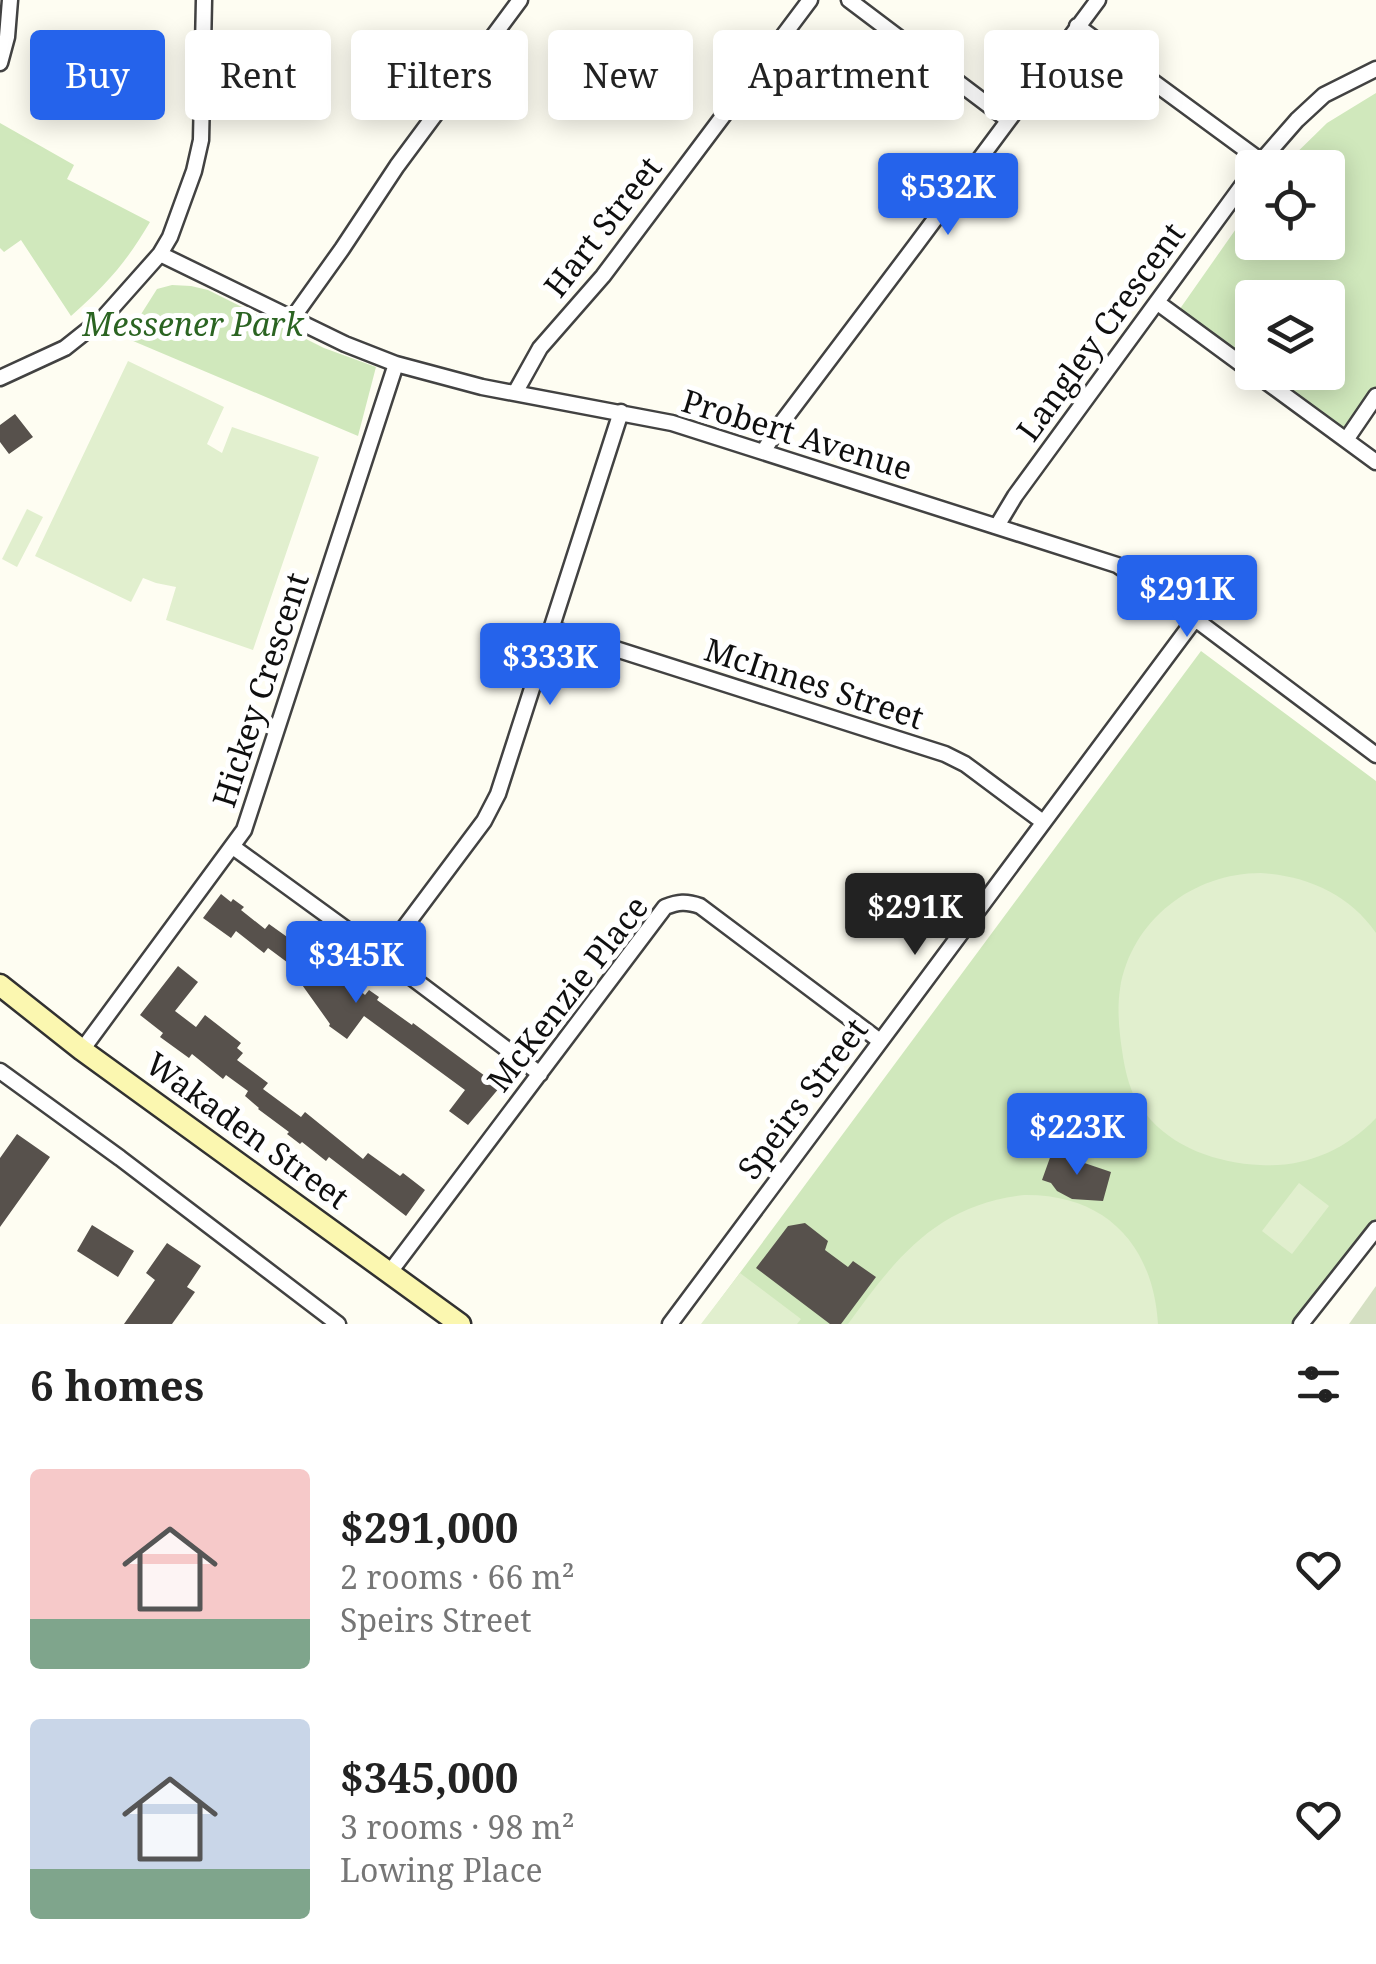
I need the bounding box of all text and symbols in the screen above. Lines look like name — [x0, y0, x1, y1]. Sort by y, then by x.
chip: Buy — [30, 30, 165, 120]
chip: Rent — [185, 30, 331, 120]
chip: Filters — [351, 30, 528, 120]
chip: New — [548, 30, 693, 120]
chip: Apartment — [713, 30, 964, 120]
chip: House — [984, 30, 1159, 120]
street label: Hart Street — [533, 147, 670, 305]
map controls — [1235, 150, 1345, 390]
button: locate — [1235, 150, 1345, 260]
pin: $532K — [878, 153, 1018, 238]
text: $532K — [900, 164, 996, 207]
street label: Langley Crescent — [1006, 213, 1194, 449]
button: layers — [1235, 280, 1345, 390]
park label: Messener Park — [81, 302, 305, 345]
street label: Probert Avenue — [677, 378, 918, 489]
pin: $291K — [1117, 555, 1257, 640]
text: $291K — [1139, 566, 1235, 609]
street label: Hickey Crescent — [201, 567, 318, 812]
pin: $333K — [480, 623, 620, 708]
street label: McInnes Street — [699, 627, 929, 738]
text: $333K — [502, 634, 598, 677]
pin: $291K — [845, 873, 985, 958]
text: $291K — [867, 884, 963, 927]
street label: McKenzie Place — [477, 886, 657, 1100]
pin: $345K — [286, 921, 426, 1006]
text: $345K — [308, 932, 404, 975]
street label: Speirs Street — [727, 1009, 877, 1188]
street label: Wakaden Street — [138, 1042, 358, 1218]
pin: $223K — [1007, 1093, 1147, 1178]
text: $223K — [1029, 1104, 1125, 1147]
text: 6 homes — [30, 1356, 204, 1413]
icon: filters — [1291, 1357, 1346, 1412]
text: $291,000 — [340, 1498, 518, 1555]
icon: home — [110, 1509, 230, 1629]
icon: heart — [1291, 1542, 1346, 1597]
text: 2 rooms · 66 m² — [340, 1555, 575, 1598]
text: Speirs Street — [340, 1598, 532, 1641]
text: $345,000 — [340, 1748, 518, 1805]
icon: home — [110, 1759, 230, 1879]
icon: heart — [1291, 1792, 1346, 1847]
text: 3 rooms · 98 m² — [340, 1805, 575, 1848]
text: Lowing Place — [340, 1848, 543, 1891]

